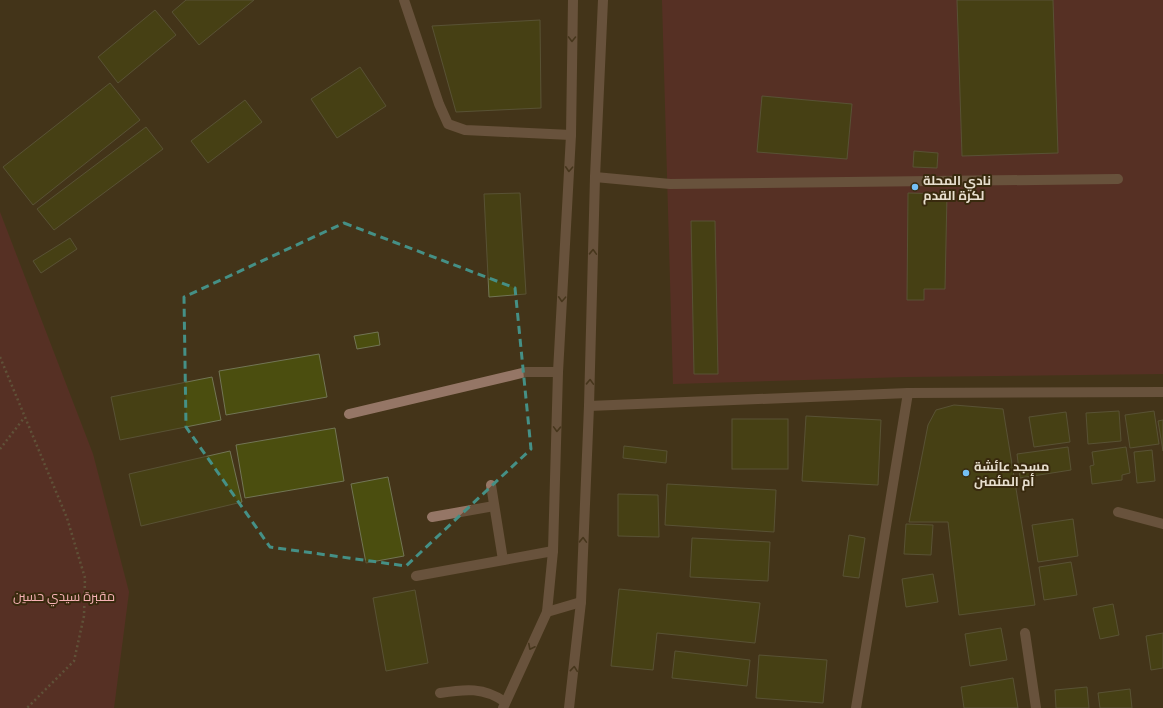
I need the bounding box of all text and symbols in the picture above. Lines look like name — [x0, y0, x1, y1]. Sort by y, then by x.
one-way arrow — [568, 36, 576, 42]
one-way arrow — [564, 166, 573, 172]
place label: نادي المحلة لكرة القدم — [923, 172, 991, 205]
marker: نادي المحلة لكرة القدم — [910, 182, 920, 192]
one-way arrow — [589, 249, 597, 255]
one-way arrow — [558, 296, 566, 302]
one-way arrow — [585, 379, 594, 385]
one-way arrow — [552, 426, 561, 432]
place label: مسجد عائشة أم المئمنن — [974, 458, 1049, 491]
marker: مسجد عائشة أم المئمنن — [961, 468, 971, 478]
one-way arrow — [579, 537, 588, 543]
park label: مقبرة سيدي حسين — [13, 588, 115, 607]
one-way arrow — [529, 643, 536, 651]
one-way arrow — [569, 666, 578, 672]

